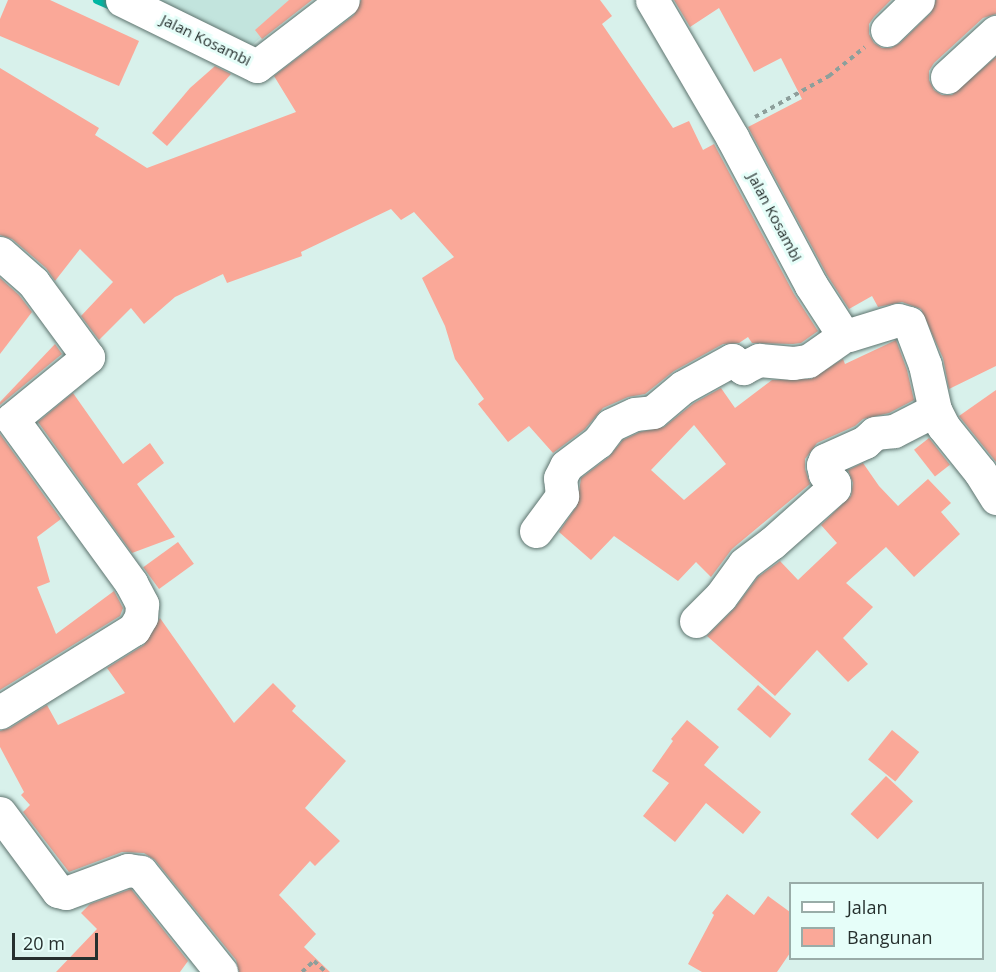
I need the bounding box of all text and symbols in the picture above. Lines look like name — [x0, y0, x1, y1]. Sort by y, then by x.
street label: Jalan Kosambi — [158, 10, 254, 70]
street label: Jalan Kosambi — [744, 169, 806, 265]
legend — [789, 882, 984, 960]
text: Jalan — [847, 895, 887, 919]
scale bar — [15, 921, 100, 959]
text: Bangunan — [847, 925, 933, 949]
text: 20 m — [23, 931, 65, 955]

